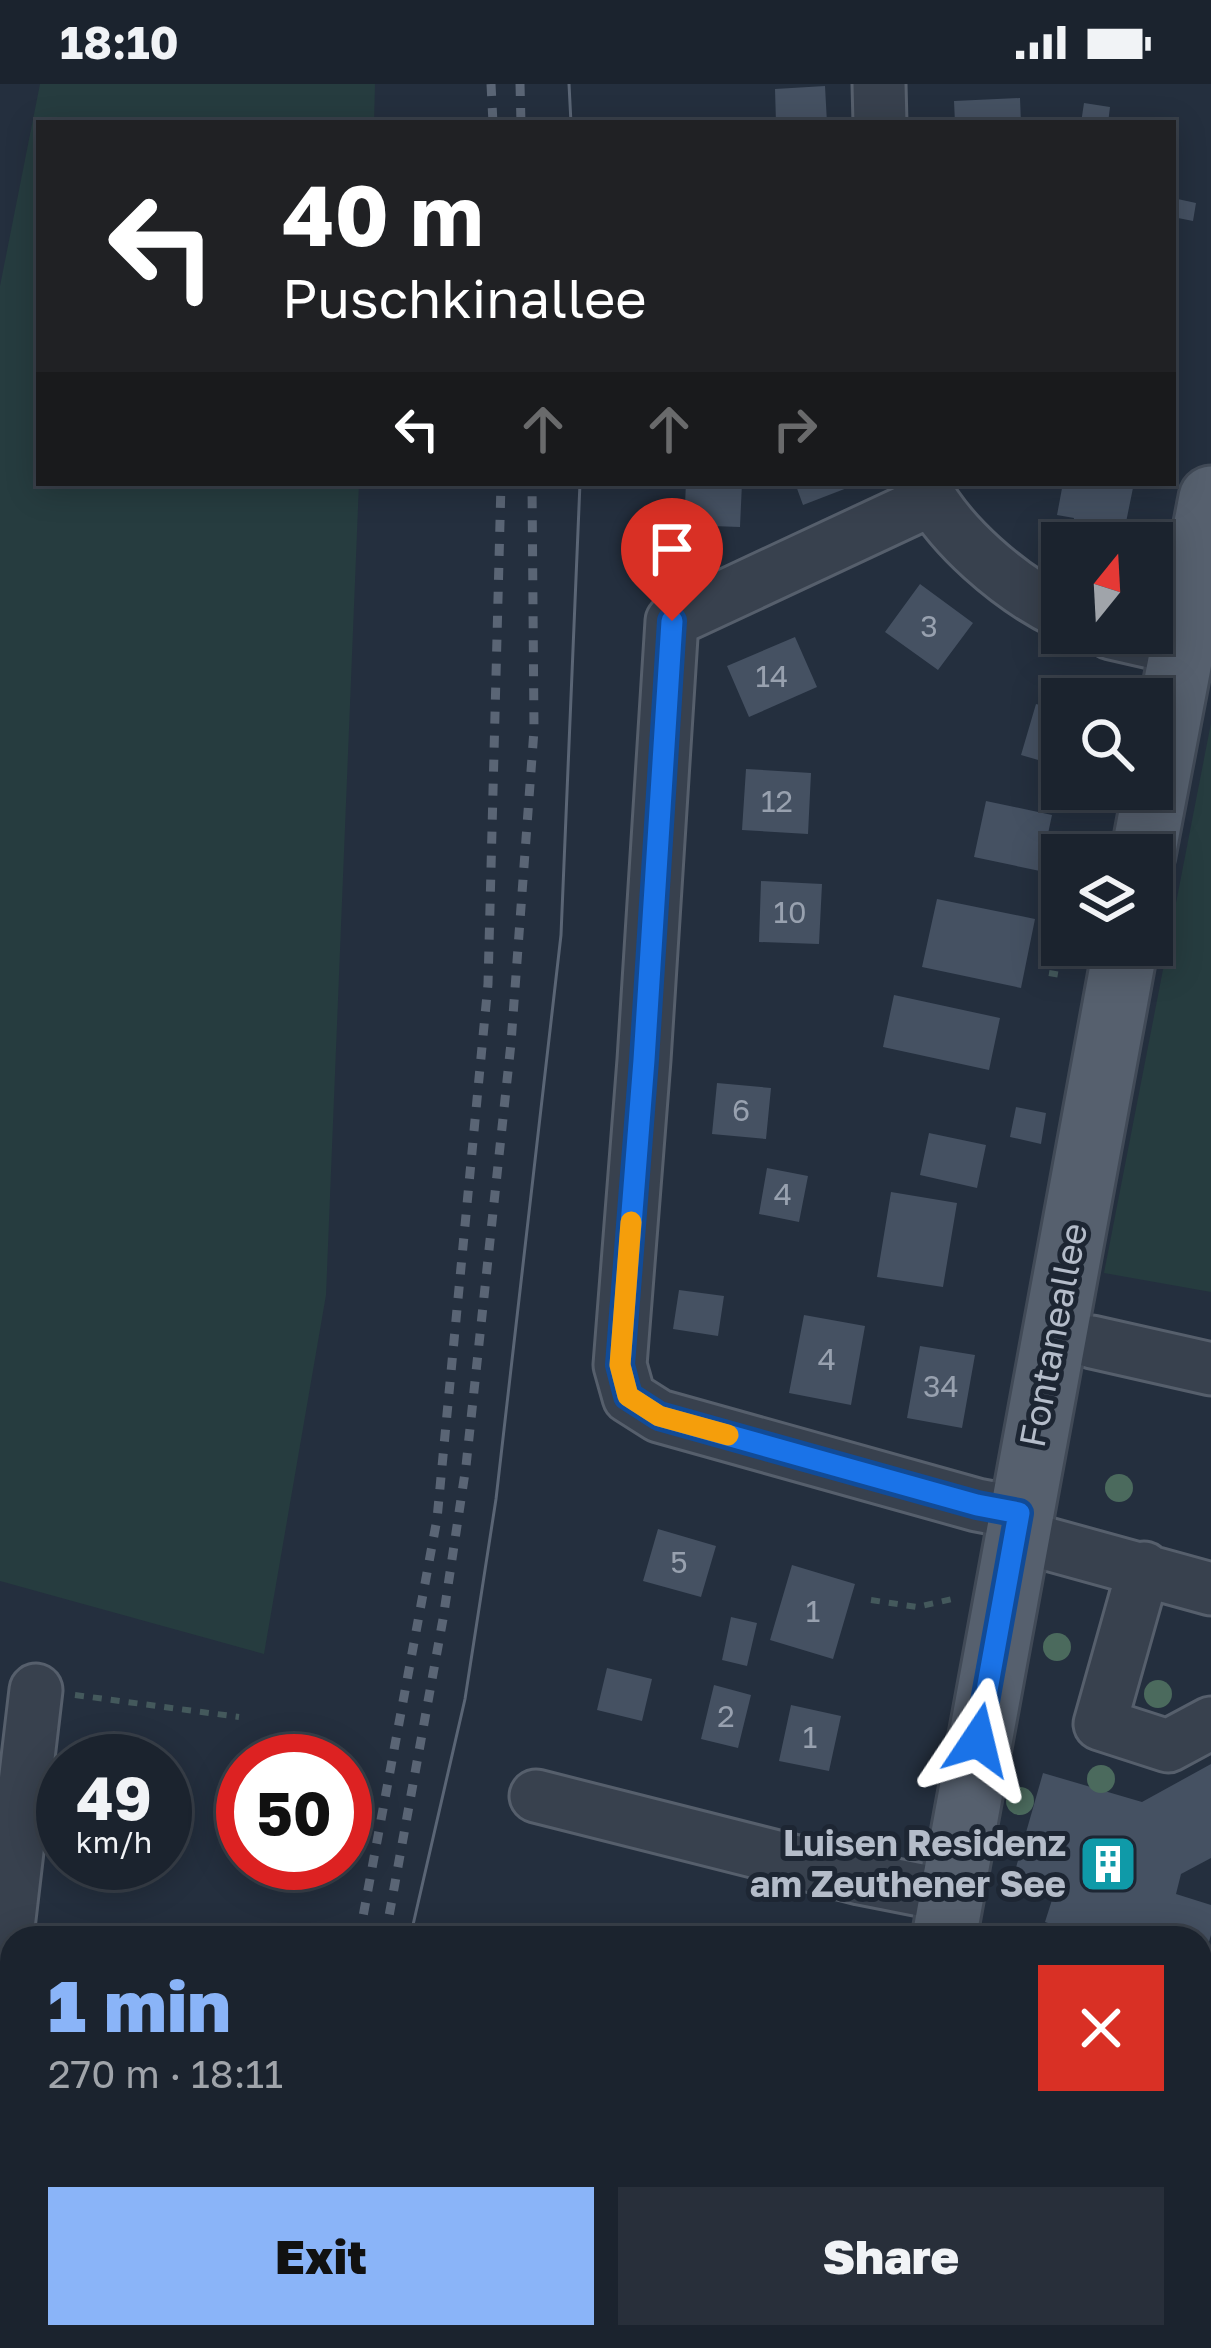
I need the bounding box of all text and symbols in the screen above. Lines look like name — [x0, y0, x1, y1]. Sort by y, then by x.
text: 18:10 — [60, 15, 179, 69]
text: 40 m — [282, 164, 484, 264]
icon: left — [84, 168, 240, 324]
text: Puschkinallee — [282, 265, 647, 330]
icon: left — [384, 396, 450, 462]
icon: ahead — [510, 396, 576, 462]
icon: ahead — [636, 396, 702, 462]
icon: right — [762, 396, 828, 462]
pin — [621, 498, 723, 621]
icon: arrive — [639, 516, 705, 582]
north arrow — [1041, 522, 1173, 654]
map controls — [1041, 522, 1173, 966]
house number: 3 — [920, 608, 938, 644]
house number: 14 — [756, 658, 788, 694]
button: search — [1041, 678, 1173, 810]
house number: 12 — [761, 783, 793, 819]
button: layers — [1041, 834, 1173, 966]
house number: 10 — [773, 894, 807, 930]
house number: 6 — [732, 1092, 750, 1128]
house number: 4 — [774, 1176, 792, 1212]
street label: Fontaneallee — [1010, 1219, 1095, 1450]
house number: 4 — [818, 1341, 836, 1377]
house number: 34 — [923, 1368, 959, 1404]
house number: 5 — [670, 1544, 688, 1580]
house number: 1 — [806, 1593, 820, 1629]
position arrow — [915, 1677, 1041, 1803]
house number: 2 — [717, 1698, 735, 1734]
house number: 1 — [803, 1719, 817, 1755]
speed limit sign: 50 — [216, 1734, 372, 1890]
text: 49 — [76, 1761, 152, 1833]
place label: Luisen Residenz am Zeuthener See — [750, 1821, 1066, 1905]
text: km/h — [76, 1824, 152, 1860]
building icon: Luisen Residenz am Zeuthener See — [1077, 1833, 1139, 1895]
text: 1 min — [48, 1961, 231, 2048]
button: close — [1038, 1965, 1164, 2091]
text: 270 m · 18:11 — [48, 2050, 283, 2097]
button: Exit — [48, 2187, 594, 2325]
button: Share — [618, 2187, 1164, 2325]

